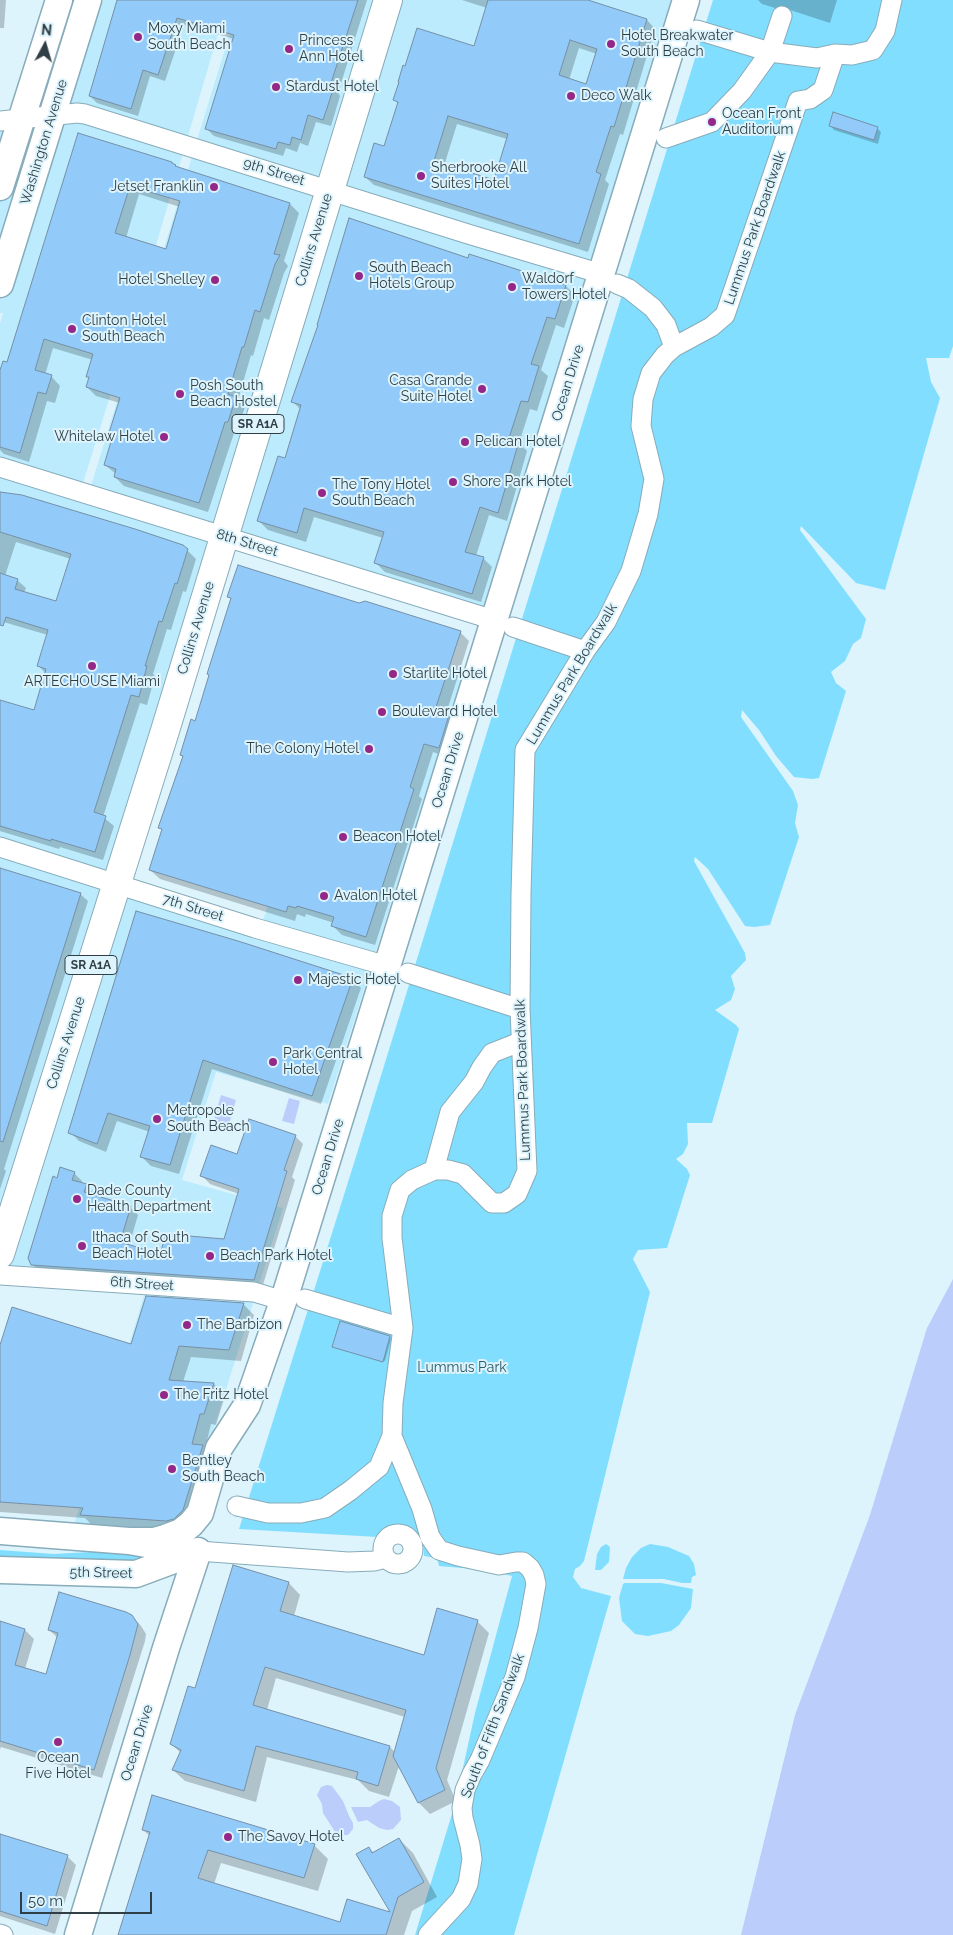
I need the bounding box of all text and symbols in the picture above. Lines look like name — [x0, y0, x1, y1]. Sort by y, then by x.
north arrow — [20, 20, 70, 70]
place label: Moxy Miami South Beach — [148, 21, 231, 54]
text: N — [40, 22, 53, 39]
place label: Hotel Breakwater South Beach — [621, 28, 733, 60]
marker: Moxy Miami South Beach — [132, 31, 144, 43]
place label: Princess Ann Hotel — [299, 33, 363, 65]
marker: Hotel Breakwater South Beach — [605, 38, 617, 50]
marker: Princess Ann Hotel — [283, 43, 295, 55]
street label: Washington Avenue — [17, 77, 71, 207]
place label: Stardust Hotel — [286, 79, 378, 95]
marker: Stardust Hotel — [270, 81, 282, 93]
place label: Deco Walk — [581, 88, 652, 104]
marker: Deco Walk — [565, 90, 577, 102]
place label: Ocean Front Auditorium — [722, 106, 801, 138]
marker: Ocean Front Auditorium — [706, 116, 718, 128]
street label: Lummus Park Boardwalk — [721, 149, 789, 307]
street label: 9th Street — [241, 155, 307, 189]
place label: Sherbrooke All Suites Hotel — [431, 160, 527, 192]
marker: Sherbrooke All Suites Hotel — [415, 170, 427, 182]
place label: Jetset Franklin — [111, 179, 204, 195]
marker: Jetset Franklin — [208, 181, 220, 193]
street label: Collins Avenue — [292, 192, 336, 288]
place label: South Beach Hotels Group — [369, 260, 454, 292]
marker: South Beach Hotels Group — [353, 270, 365, 282]
place label: Waldorf Towers Hotel — [522, 271, 607, 304]
place label: Hotel Shelley — [118, 272, 205, 288]
marker: Hotel Shelley — [209, 274, 221, 286]
marker: Waldorf Towers Hotel — [506, 281, 518, 293]
place label: Clinton Hotel South Beach — [82, 313, 166, 346]
marker: Clinton Hotel South Beach — [66, 323, 78, 335]
street label: Ocean Drive — [548, 343, 588, 423]
place label: Casa Grande Suite Hotel — [389, 373, 472, 406]
place label: Posh South Beach Hostel — [190, 378, 276, 411]
marker: Casa Grande Suite Hotel — [476, 383, 488, 395]
marker: Posh South Beach Hostel — [174, 388, 186, 400]
road number: SR A1A — [232, 414, 284, 434]
place label: Whitelaw Hotel — [54, 429, 154, 445]
marker: Whitelaw Hotel — [158, 431, 170, 443]
place label: Pelican Hotel — [475, 434, 561, 450]
marker: Pelican Hotel — [459, 436, 471, 448]
place label: Shore Park Hotel — [463, 474, 572, 490]
marker: Shore Park Hotel — [447, 476, 459, 488]
place label: The Tony Hotel South Beach — [332, 477, 430, 510]
marker: The Tony Hotel South Beach — [316, 487, 328, 499]
street label: 8th Street — [214, 526, 280, 560]
street label: Collins Avenue — [174, 580, 218, 676]
street label: Lummus Park Boardwalk — [523, 600, 621, 748]
marker: ARTECHOUSE Miami — [86, 660, 98, 672]
place label: Starlite Hotel — [403, 666, 487, 682]
marker: Starlite Hotel — [387, 668, 399, 680]
place label: ARTECHOUSE Miami — [24, 674, 160, 690]
place label: Boulevard Hotel — [392, 704, 497, 720]
marker: Boulevard Hotel — [376, 706, 388, 718]
street label: Ocean Drive — [428, 730, 468, 810]
place label: The Colony Hotel — [246, 741, 359, 757]
marker: The Colony Hotel — [363, 743, 375, 755]
place label: Beacon Hotel — [353, 829, 441, 845]
marker: Beacon Hotel — [337, 831, 349, 843]
place label: Avalon Hotel — [334, 888, 417, 904]
marker: Avalon Hotel — [318, 890, 330, 902]
street label: 7th Street — [161, 891, 225, 925]
road number: SR A1A — [65, 956, 117, 974]
place label: Majestic Hotel — [308, 972, 400, 988]
marker: Majestic Hotel — [292, 974, 304, 986]
street label: Collins Avenue — [43, 995, 89, 1091]
street label: Lummus Park Boardwalk — [512, 999, 534, 1161]
place label: Park Central Hotel — [283, 1046, 362, 1078]
marker: Park Central Hotel — [267, 1056, 279, 1068]
place label: Metropole South Beach — [167, 1103, 250, 1136]
marker: Metropole South Beach — [151, 1113, 163, 1125]
street label: Ocean Drive — [308, 1117, 348, 1197]
place label: Dade County Health Department — [87, 1183, 211, 1216]
marker: Dade County Health Department — [71, 1193, 83, 1205]
place label: Ithaca of South Beach Hotel — [92, 1230, 189, 1262]
marker: Ithaca of South Beach Hotel — [76, 1240, 88, 1252]
place label: Beach Park Hotel — [220, 1248, 332, 1264]
marker: Beach Park Hotel — [204, 1250, 216, 1262]
street label: 6th Street — [110, 1273, 174, 1295]
place label: The Barbizon — [197, 1317, 282, 1333]
marker: The Barbizon — [181, 1319, 193, 1331]
park label: Lummus Park — [417, 1360, 507, 1376]
place label: The Fritz Hotel — [174, 1387, 268, 1403]
marker: The Fritz Hotel — [158, 1389, 170, 1401]
place label: Bentley South Beach — [182, 1453, 265, 1485]
marker: Bentley South Beach — [166, 1463, 178, 1475]
street label: 5th Street — [69, 1564, 133, 1582]
street label: South of Fifth Sandwalk — [458, 1651, 528, 1801]
street label: Ocean Drive — [117, 1703, 157, 1783]
marker: Ocean Five Hotel — [52, 1736, 64, 1748]
place label: Ocean Five Hotel — [25, 1750, 91, 1782]
place label: The Savoy Hotel — [238, 1829, 344, 1845]
marker: The Savoy Hotel — [222, 1831, 234, 1843]
scale bar — [22, 1882, 155, 1914]
text: 50 m — [28, 1892, 63, 1910]

